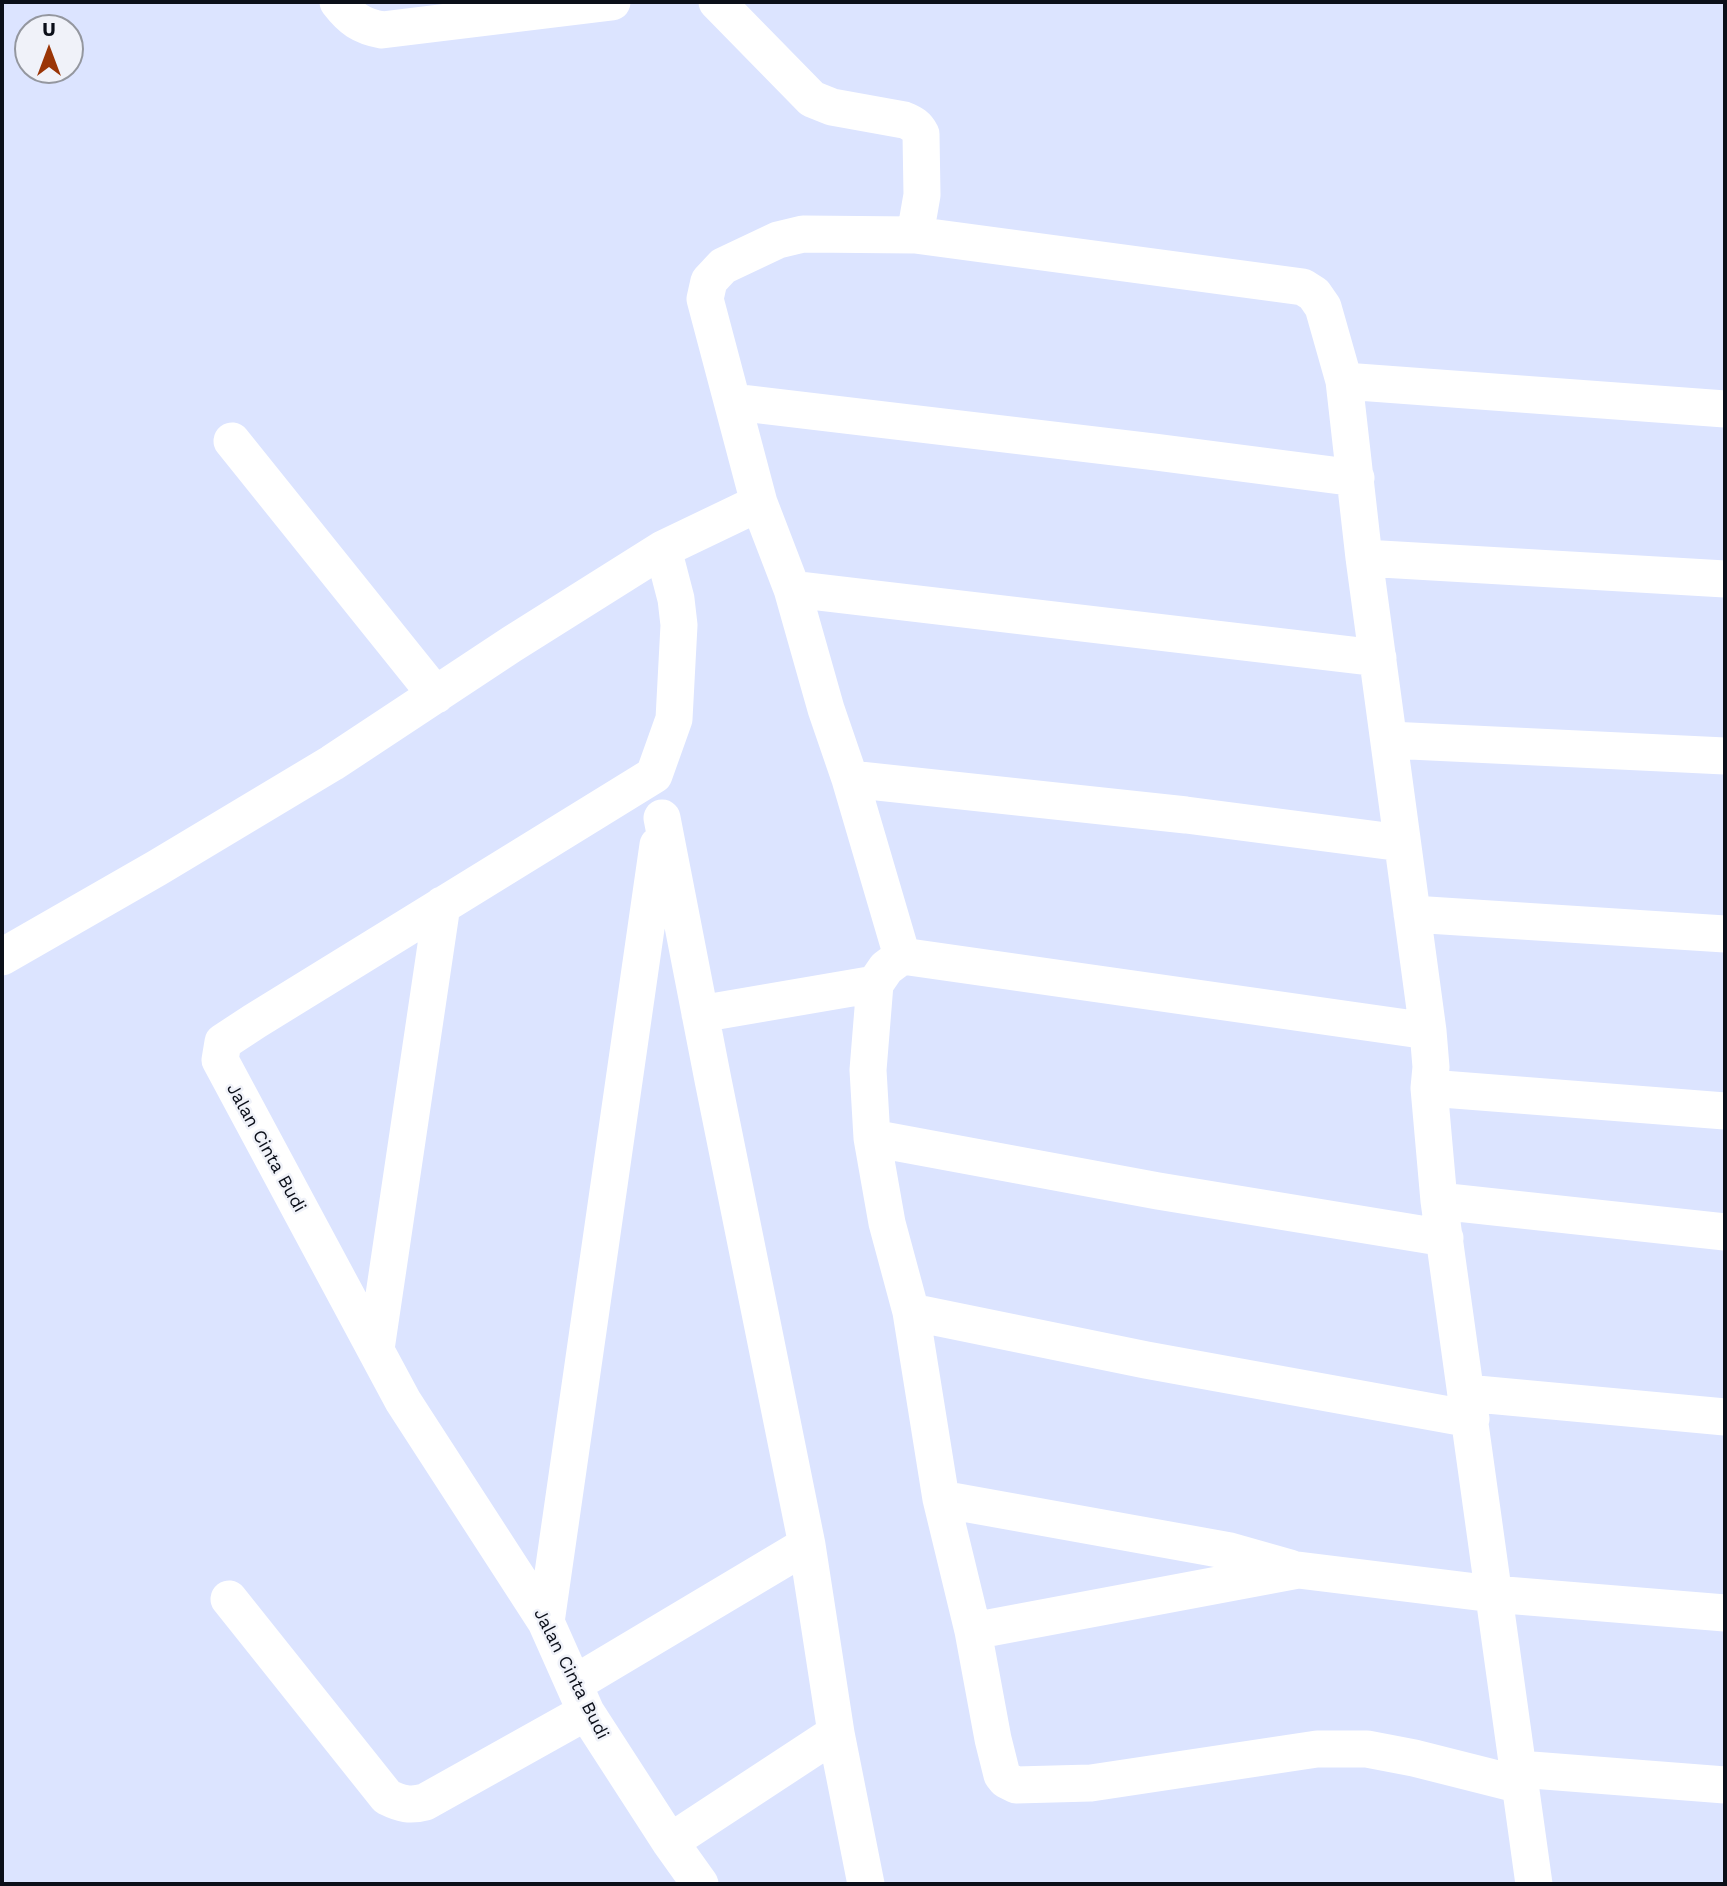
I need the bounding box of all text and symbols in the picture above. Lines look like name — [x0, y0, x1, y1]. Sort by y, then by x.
north arrow — [14, 14, 84, 84]
text: U — [42, 18, 56, 41]
street label: Jalan Cinta Budi — [222, 1080, 310, 1216]
street label: Jalan Cinta Budi — [529, 1605, 613, 1743]

